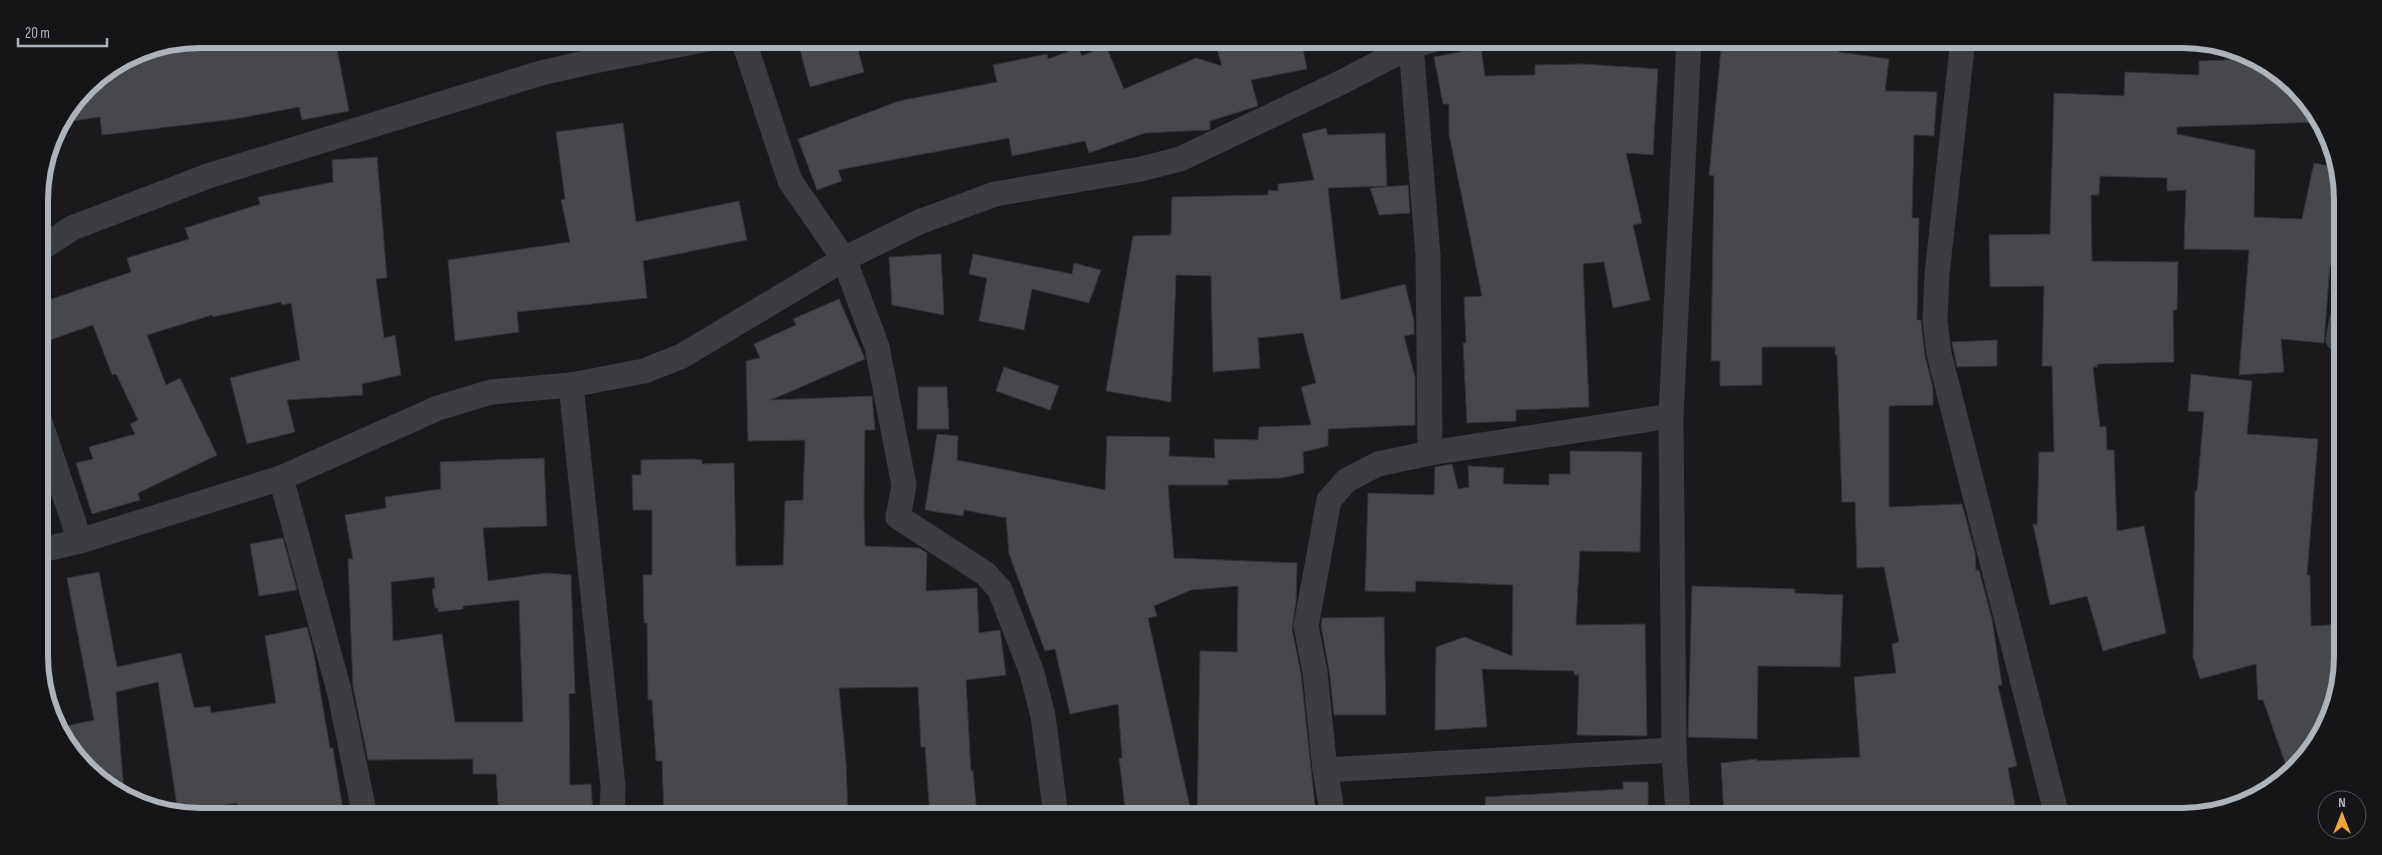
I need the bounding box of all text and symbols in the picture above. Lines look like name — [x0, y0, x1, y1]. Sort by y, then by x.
scale bar — [18, 15, 106, 47]
text: 20 m — [25, 24, 50, 43]
north arrow — [2317, 790, 2367, 840]
text: N — [2338, 794, 2346, 811]

